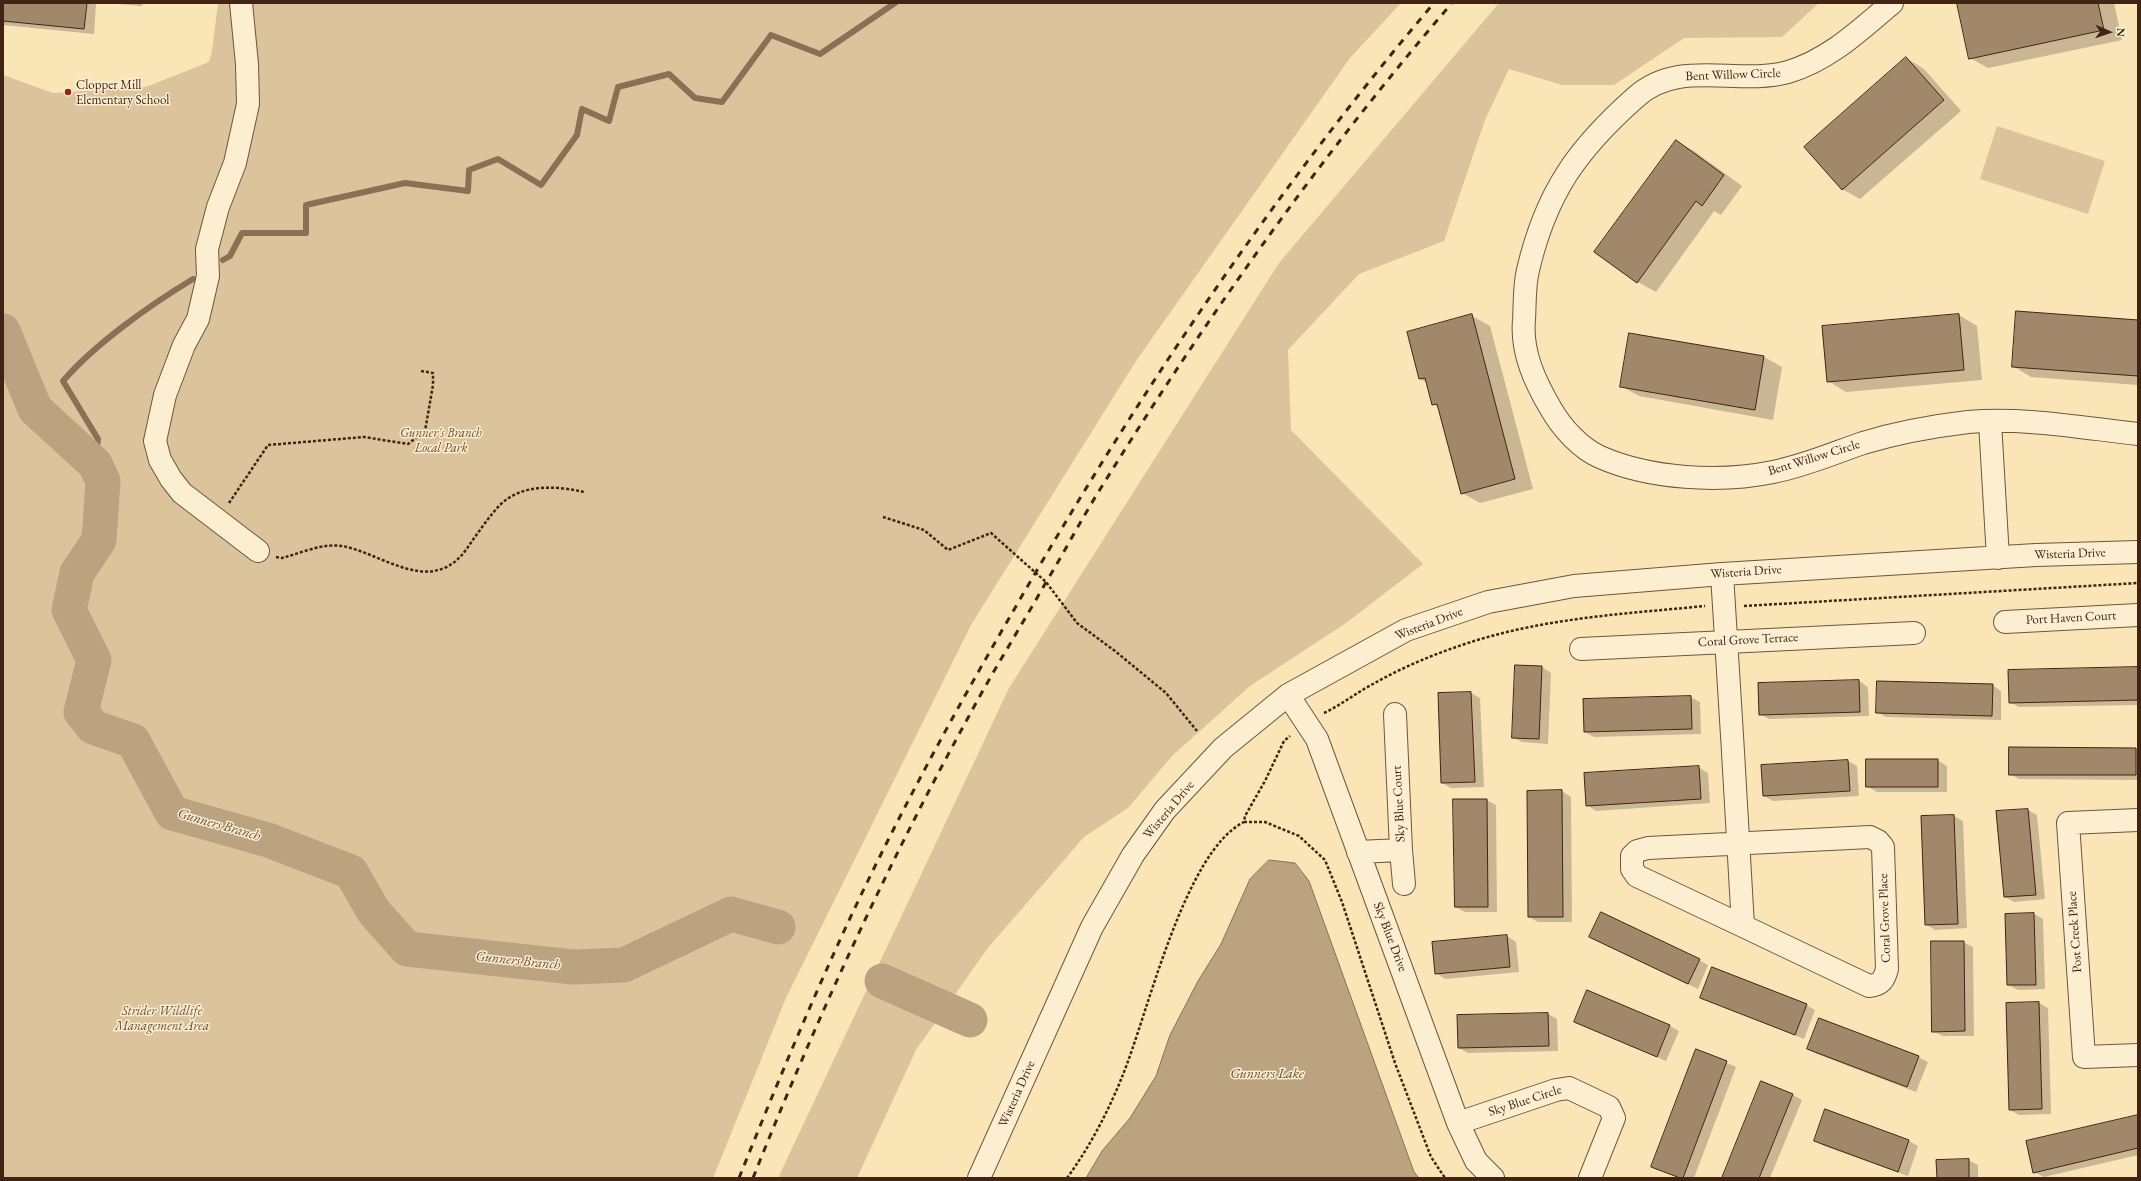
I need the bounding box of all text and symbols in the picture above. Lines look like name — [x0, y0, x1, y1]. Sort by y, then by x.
north arrow — [2089, 12, 2129, 52]
text: N — [2114, 28, 2128, 37]
street label: Bent Willow Circle — [1685, 66, 1781, 84]
place label: Clopper Mill Elementary School — [76, 77, 169, 108]
marker: Clopper Mill Elementary School — [63, 87, 73, 97]
park label: Gunner's Branch Local Park — [400, 425, 482, 456]
street label: Bent Willow Circle — [1766, 437, 1862, 479]
street label: Wisteria Drive — [2034, 545, 2106, 563]
street label: Wisteria Drive — [1710, 562, 1782, 582]
street label: Wisteria Drive — [1393, 604, 1465, 644]
street label: Port Haven Court — [2026, 608, 2116, 628]
street label: Coral Grove Terrace — [1697, 630, 1799, 650]
street label: Sky Blue Court — [1389, 765, 1409, 843]
street label: Wisteria Drive — [1140, 778, 1198, 842]
water label: Gunners Branch — [176, 805, 262, 845]
street label: Coral Grove Place — [1876, 873, 1894, 963]
street label: Post Creek Place — [2064, 891, 2086, 973]
street label: Sky Blue Drive — [1370, 900, 1410, 974]
water label: Gunners Branch — [475, 948, 561, 974]
park label: Strider Wildlife Management Area — [115, 1003, 209, 1034]
street label: Wisteria Drive — [995, 1058, 1039, 1130]
water label: Gunners Lake — [1230, 1066, 1304, 1082]
street label: Sky Blue Circle — [1486, 1082, 1564, 1120]

